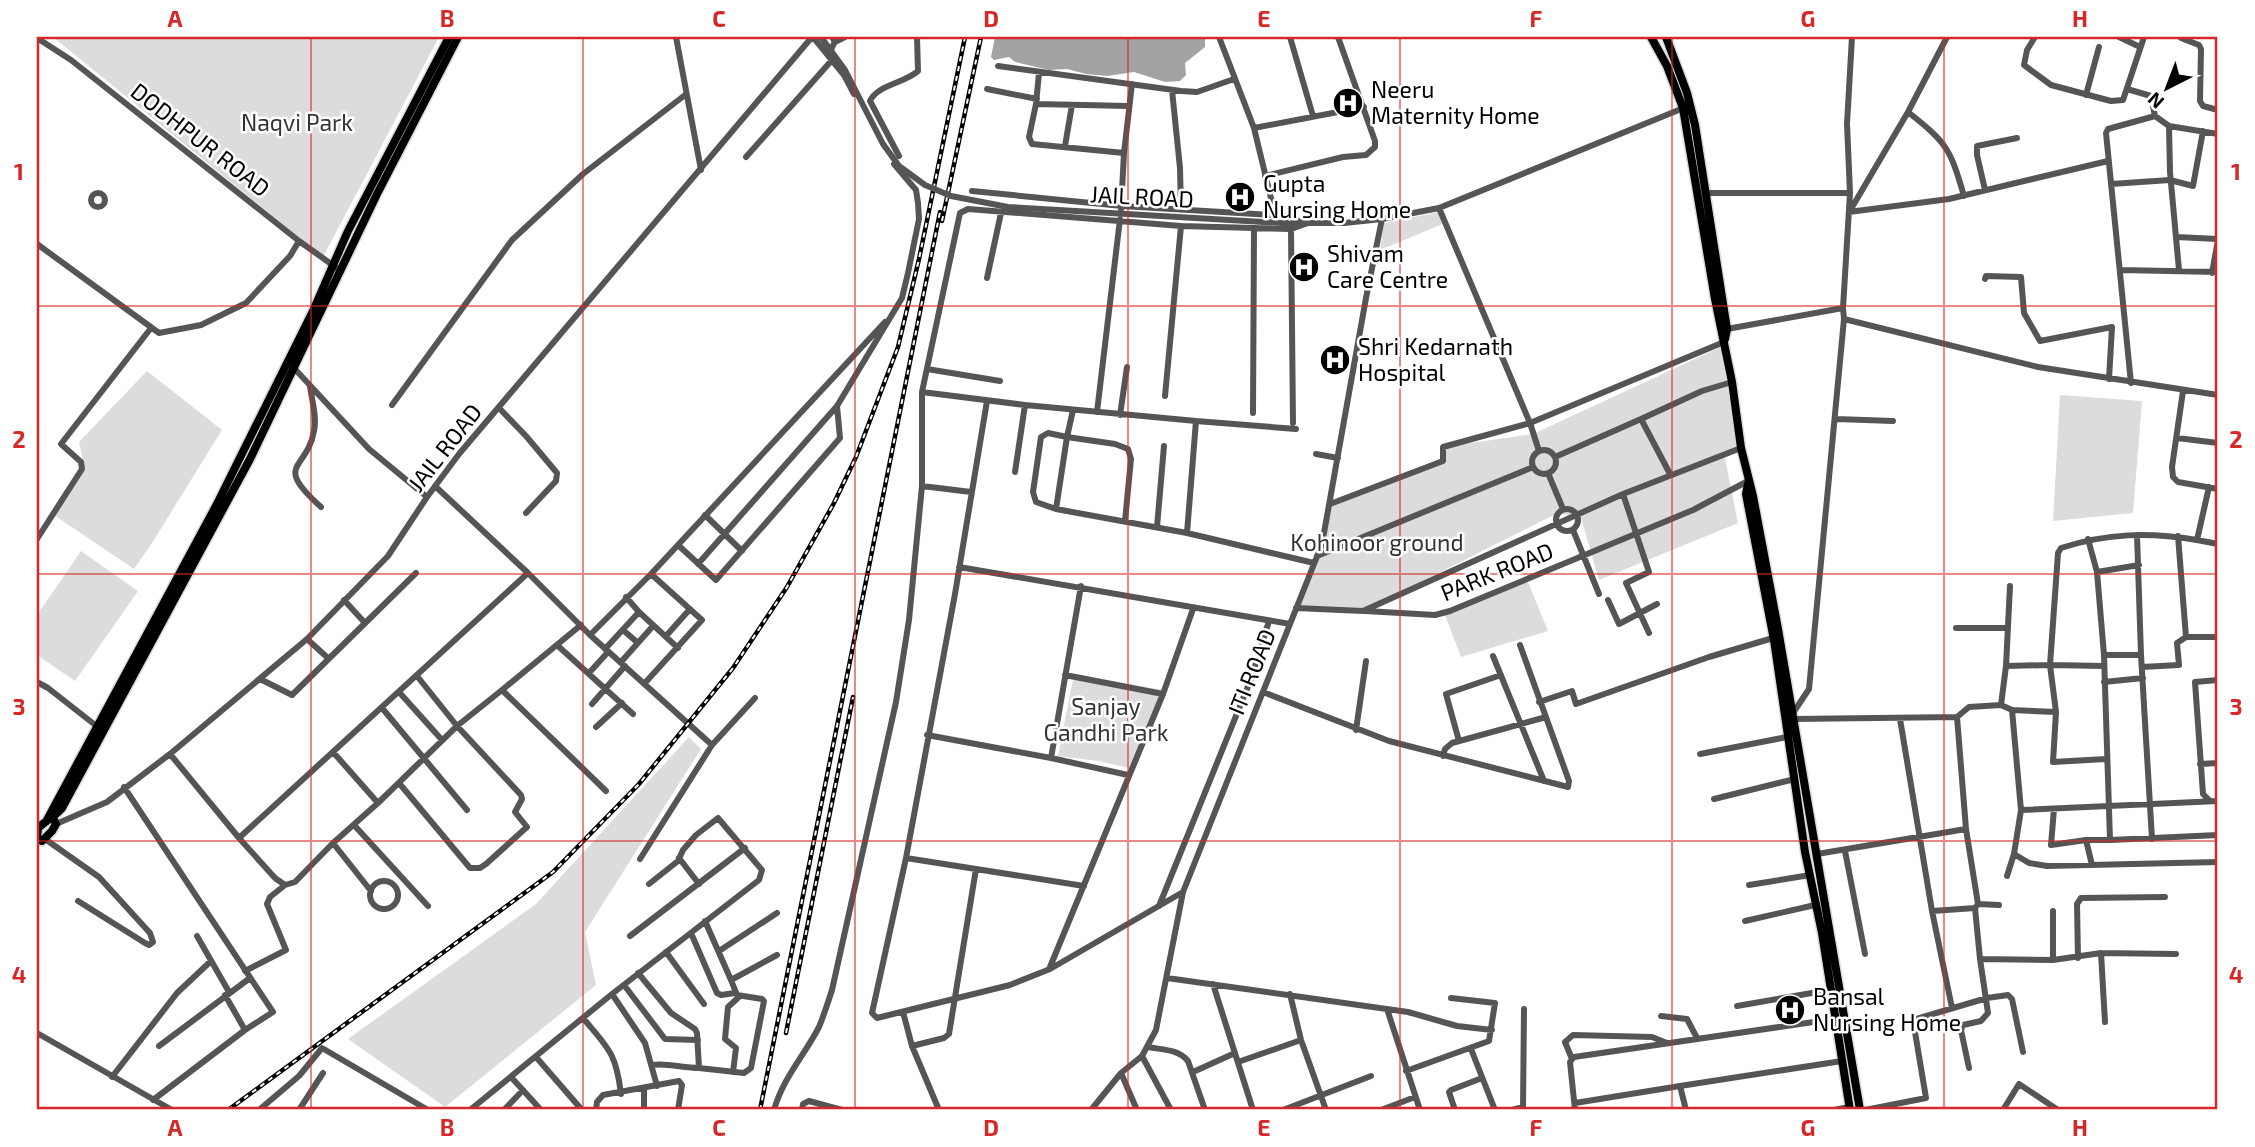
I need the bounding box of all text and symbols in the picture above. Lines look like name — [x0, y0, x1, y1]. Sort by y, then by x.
text: A — [167, 4, 183, 32]
text: B — [440, 4, 454, 32]
text: C — [712, 4, 726, 32]
text: D — [983, 4, 999, 32]
text: E — [1257, 4, 1271, 32]
text: F — [1530, 4, 1543, 32]
text: G — [1801, 4, 1815, 32]
text: H — [2072, 4, 2088, 32]
north arrow — [2132, 52, 2202, 122]
place label: Neeru Maternity Home — [1371, 75, 1540, 129]
street label: DODHPUR ROAD — [126, 76, 276, 202]
hospital icon: Neeru Maternity Home — [1331, 86, 1365, 120]
text: N — [2142, 88, 2168, 114]
park label: Naqvi Park — [241, 108, 353, 136]
text: 1 — [14, 157, 24, 185]
text: 1 — [2231, 157, 2241, 185]
place label: Gupta Nursing Home — [1263, 169, 1411, 223]
street label: JAIL ROAD — [1090, 179, 1195, 213]
hospital icon: Gupta Nursing Home — [1223, 180, 1257, 214]
place label: Shivam Care Centre — [1327, 239, 1448, 293]
hospital icon: Shivam Care Centre — [1287, 250, 1321, 284]
place label: Shri Kedarnath Hospital — [1358, 332, 1513, 386]
hospital icon: Shri Kedarnath Hospital — [1318, 343, 1352, 377]
street label: JAIL ROAD — [401, 398, 487, 497]
text: 2 — [12, 425, 26, 453]
text: 2 — [2229, 425, 2243, 453]
park label: Kohinoor ground — [1290, 528, 1464, 556]
street label: PARK ROAD — [1436, 536, 1557, 606]
street label: ITI ROAD — [1221, 625, 1281, 718]
text: 3 — [12, 692, 26, 720]
park label: Sanjay Gandhi Park — [1044, 692, 1169, 746]
text: 3 — [2229, 692, 2243, 720]
text: 4 — [12, 960, 26, 988]
text: 4 — [2229, 960, 2243, 988]
place label: Bansal Nursing Home — [1813, 982, 1961, 1036]
hospital icon: Bansal Nursing Home — [1773, 993, 1807, 1027]
text: A — [167, 1113, 183, 1141]
text: B — [440, 1113, 454, 1141]
text: C — [712, 1113, 726, 1141]
text: D — [983, 1113, 999, 1141]
text: E — [1257, 1113, 1271, 1141]
text: F — [1530, 1113, 1543, 1141]
text: G — [1801, 1113, 1815, 1141]
text: H — [2072, 1113, 2088, 1141]

